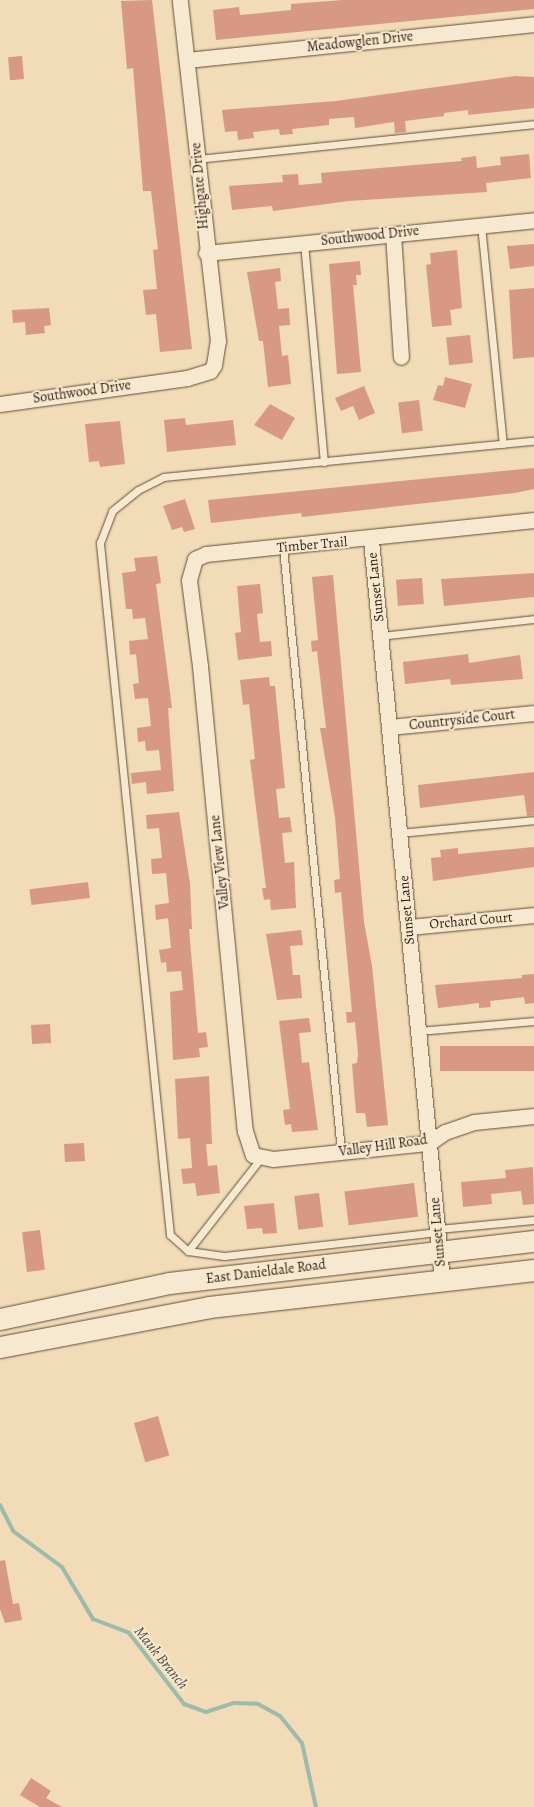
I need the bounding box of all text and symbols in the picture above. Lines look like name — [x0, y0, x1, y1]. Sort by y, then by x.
street label: Meadowglen Drive — [306, 28, 414, 56]
street label: Highgate Drive — [188, 142, 212, 230]
street label: Southwood Drive — [320, 222, 420, 250]
street label: Southwood Drive — [32, 377, 132, 407]
street label: Timber Trail — [276, 534, 348, 556]
street label: Sunset Lane — [364, 552, 388, 622]
street label: Countryside Court — [408, 706, 516, 734]
street label: Valley View Lane — [207, 814, 233, 910]
street label: Sunset Lane — [396, 875, 418, 945]
street label: Orchard Court — [429, 909, 513, 933]
street label: Valley Hill Road — [338, 1131, 428, 1161]
street label: Sunset Lane — [427, 1197, 449, 1267]
street label: East Danieldale Road — [205, 1256, 327, 1288]
water label: Mauk Branch — [130, 1623, 192, 1693]

